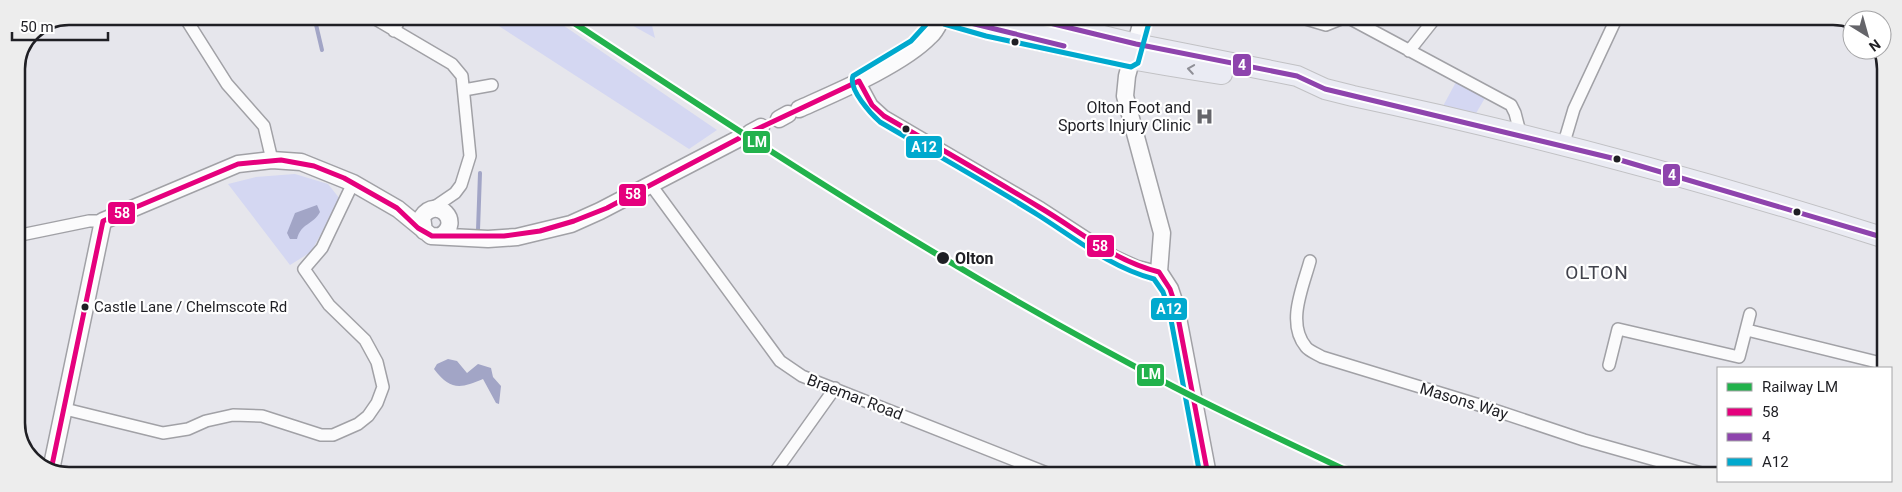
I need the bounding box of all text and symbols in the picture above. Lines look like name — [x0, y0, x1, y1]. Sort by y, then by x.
scale bar — [12, 10, 109, 42]
north arrow — [1842, 10, 1892, 60]
text: 50 m — [20, 18, 54, 36]
text: N — [1866, 36, 1884, 55]
unlabelled marker — [1010, 37, 1020, 47]
line badge: 4 — [1232, 53, 1252, 77]
text: 4 — [1238, 57, 1246, 73]
one-way arrow — [1186, 65, 1195, 75]
place label: Olton Foot and Sports Injury Clinic — [1058, 98, 1191, 135]
hospital icon: Olton Foot and Sports Injury Clinic — [1195, 106, 1215, 126]
unlabelled marker — [901, 124, 911, 134]
line badge: LM — [742, 130, 771, 154]
text: LM — [747, 134, 767, 150]
line badge: A12 — [905, 135, 943, 159]
text: A12 — [911, 139, 937, 155]
unlabelled marker — [1612, 154, 1622, 164]
line badge: 4 — [1662, 163, 1681, 187]
text: 4 — [1668, 167, 1676, 183]
line badge: 58 — [618, 183, 647, 207]
text: 58 — [625, 186, 641, 202]
line badge: 58 — [107, 201, 136, 225]
text: 58 — [114, 205, 130, 221]
unlabelled marker — [1792, 207, 1802, 217]
line badge: 58 — [1086, 234, 1115, 258]
text: 58 — [1092, 238, 1108, 254]
place label: Olton — [955, 249, 994, 268]
marker: Olton — [935, 250, 951, 266]
district label: OLTON — [1565, 261, 1629, 284]
line badge: A12 — [1150, 297, 1188, 321]
place label: Castle Lane / Chelmscote Rd — [94, 298, 287, 316]
text: A12 — [1156, 301, 1182, 317]
marker: Castle Lane / Chelmscote Rd — [80, 302, 90, 312]
line badge: LM — [1136, 363, 1165, 387]
text: LM — [1141, 366, 1161, 382]
legend — [1717, 367, 1892, 482]
street label: Braemar Road — [804, 370, 906, 424]
text: Railway LM — [1762, 378, 1838, 396]
street label: Masons Way — [1418, 379, 1511, 424]
text: 58 — [1762, 403, 1779, 421]
text: 4 — [1762, 428, 1771, 446]
text: A12 — [1762, 453, 1789, 471]

